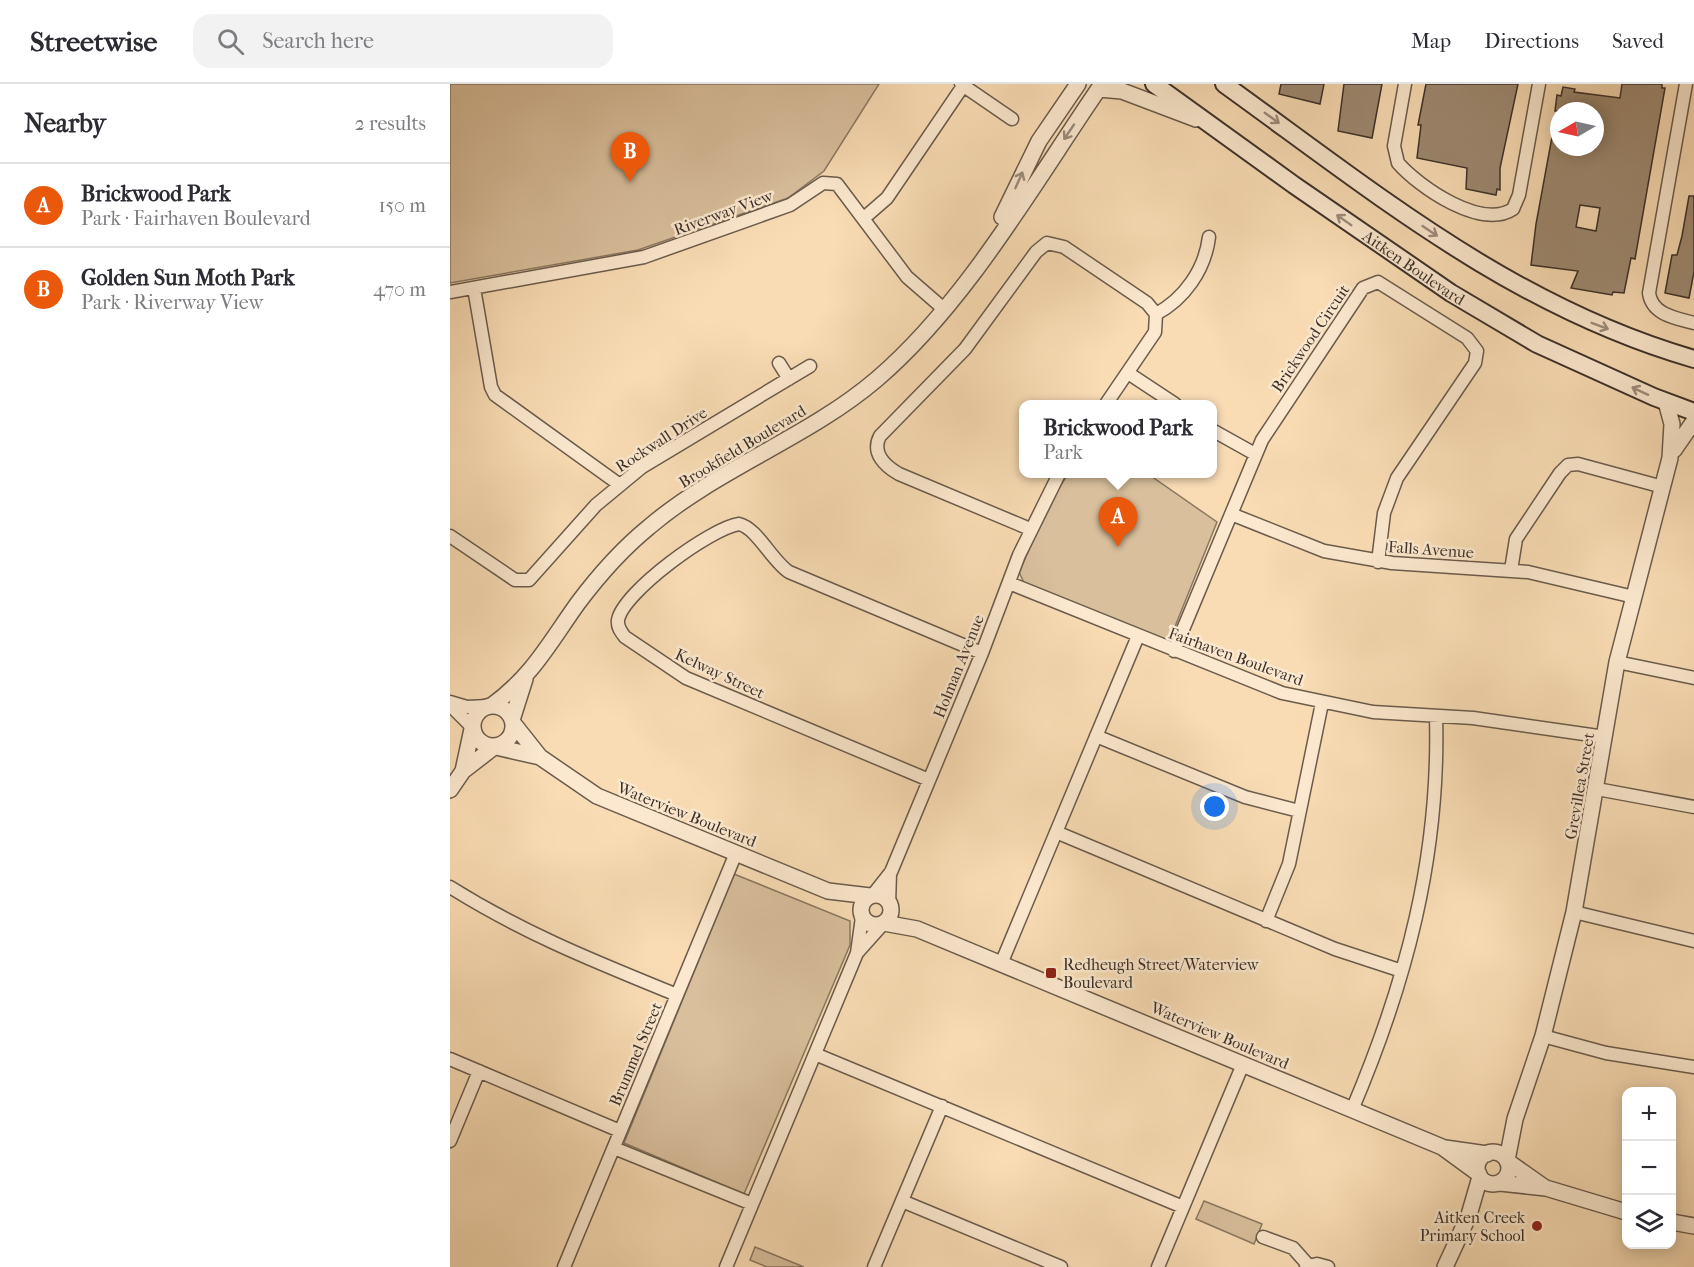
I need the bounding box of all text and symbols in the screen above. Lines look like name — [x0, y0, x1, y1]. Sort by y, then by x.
search box — [193, 14, 613, 68]
text: Streetwise — [30, 25, 157, 58]
icon: search — [214, 25, 247, 58]
text: Search here — [262, 28, 374, 54]
text: Map — [1411, 29, 1451, 53]
text: Directions — [1484, 29, 1579, 53]
text: Saved — [1612, 29, 1664, 53]
north arrow — [1550, 102, 1604, 156]
text: Nearby — [24, 108, 106, 139]
text: 2 results — [355, 112, 426, 135]
one-way arrow — [1263, 112, 1279, 124]
one-way arrow — [1063, 124, 1075, 140]
pin: B — [610, 132, 650, 182]
one-way arrow — [1014, 172, 1025, 190]
text: Brickwood Park — [81, 181, 231, 207]
street label: Riverway View — [671, 185, 776, 239]
text: A — [37, 194, 50, 217]
text: 150 m — [378, 194, 426, 217]
text: Park · Fairhaven Boulevard — [81, 207, 311, 230]
one-way arrow — [1337, 214, 1353, 226]
one-way arrow — [1422, 225, 1438, 237]
street label: Aitken Boulevard — [1358, 226, 1468, 309]
text: Golden Sun Moth Park — [81, 265, 295, 291]
text: B — [37, 278, 50, 301]
text: 470 m — [373, 278, 426, 301]
street label: Brickwood Circuit — [1267, 281, 1354, 396]
text: Park · Riverway View — [81, 291, 263, 314]
one-way arrow — [1591, 321, 1609, 332]
one-way arrow — [1631, 384, 1649, 396]
popup — [1019, 400, 1217, 478]
street label: Brookfield Boulevard — [675, 401, 809, 492]
street label: Rockwall Drive — [612, 403, 711, 476]
text: Brickwood Park — [1043, 415, 1193, 441]
text: Park — [1043, 441, 1083, 464]
pin: A — [1098, 498, 1138, 547]
street label: Falls Avenue — [1388, 537, 1474, 562]
street label: Holman Avenue — [929, 612, 988, 721]
street label: Fairhaven Boulevard — [1166, 623, 1306, 690]
street label: Kelway Street — [672, 644, 768, 703]
street label: Grevillea Street — [1561, 731, 1598, 841]
street label: Waterview Boulevard — [614, 778, 759, 851]
your location — [1200, 792, 1229, 821]
place label: Redheugh Street/Waterview Boulevard — [1063, 955, 1260, 992]
marker: Redheugh Street/Waterview Boulevard — [1044, 966, 1058, 980]
street label: Waterview Boulevard — [1147, 997, 1292, 1073]
street label: Brummel Street — [605, 999, 666, 1109]
map controls — [1622, 1087, 1676, 1249]
button: + — [1622, 1087, 1676, 1141]
button: − — [1622, 1141, 1676, 1195]
button: layers — [1622, 1195, 1676, 1249]
place label: Aitken Creek Primary School — [1420, 1208, 1526, 1245]
marker: Aitken Creek Primary School — [1530, 1219, 1544, 1233]

